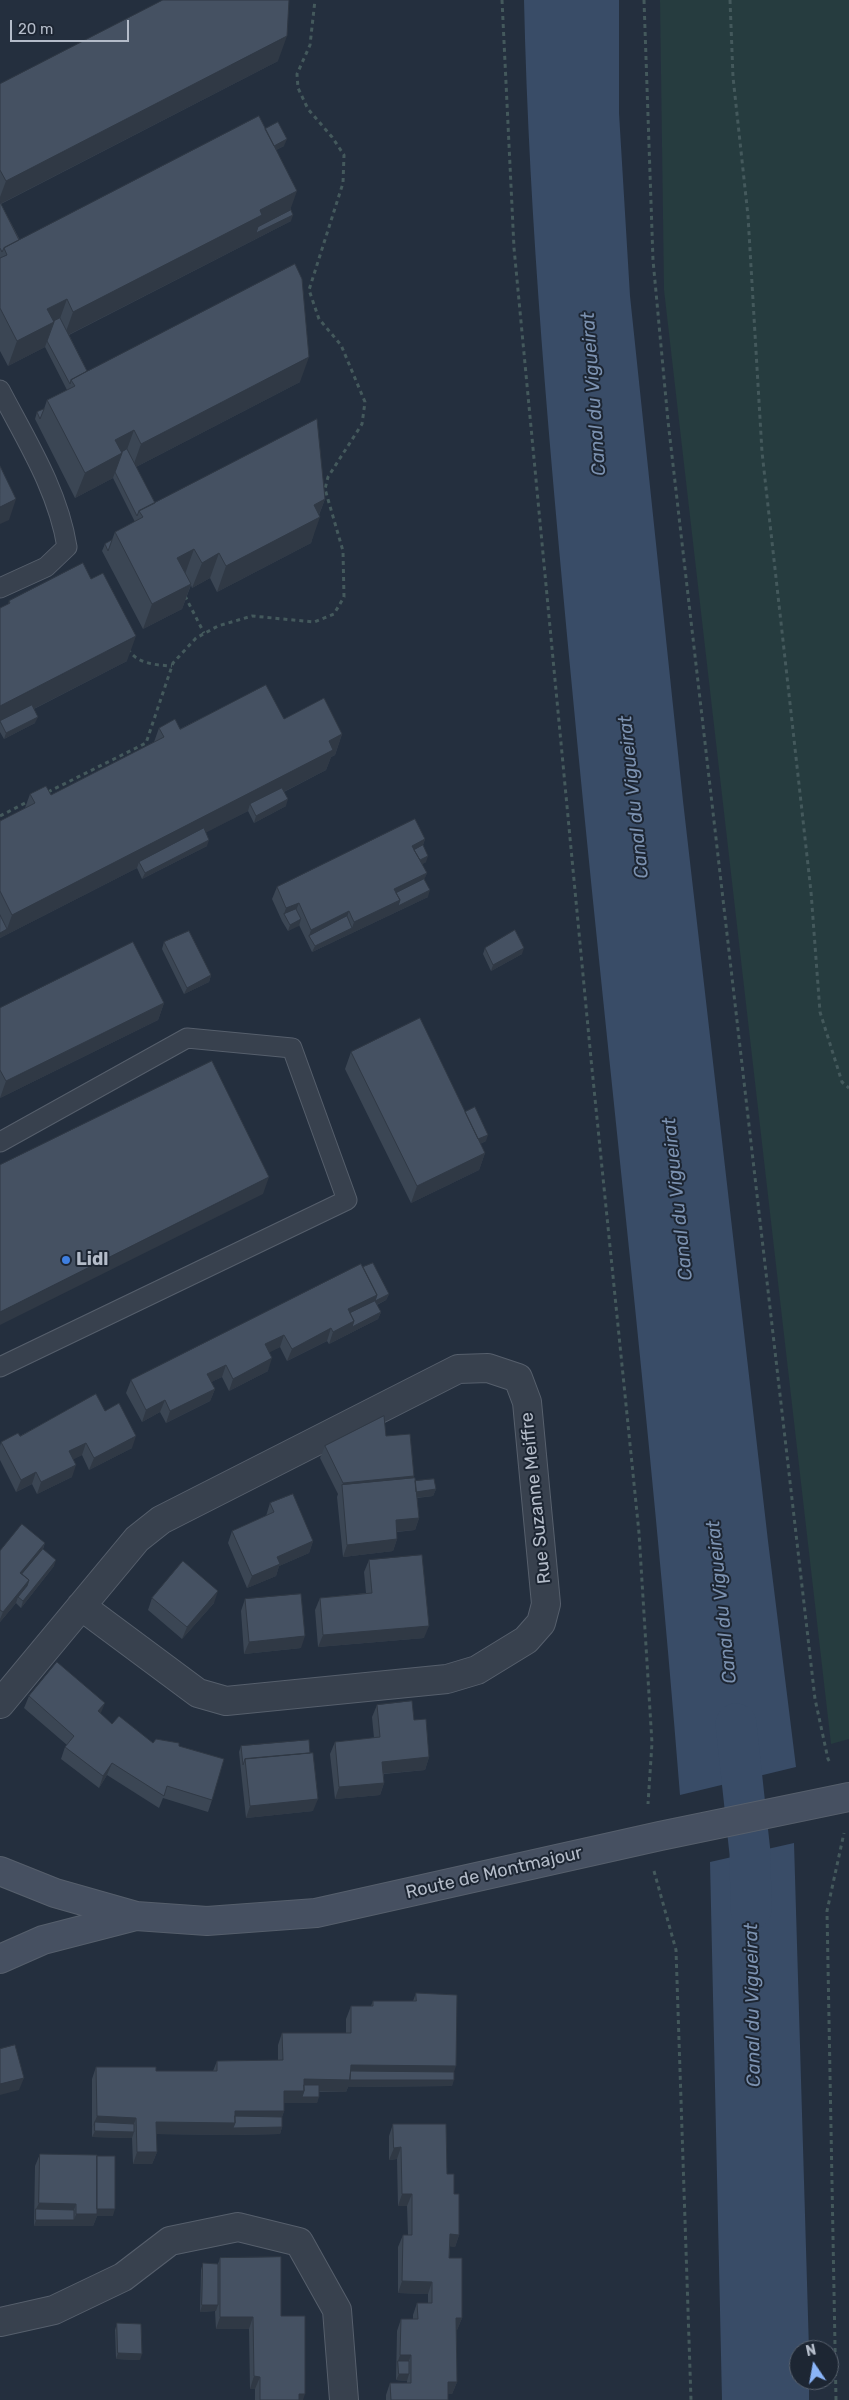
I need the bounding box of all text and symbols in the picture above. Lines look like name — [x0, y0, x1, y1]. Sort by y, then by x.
scale bar — [12, 10, 131, 42]
text: 20 m — [18, 20, 53, 38]
water label: Canal du Vigueirat — [577, 311, 611, 477]
water label: Canal du Vigueirat — [614, 714, 654, 880]
water label: Canal du Vigueirat — [658, 1116, 698, 1282]
place label: Lidl — [76, 1249, 108, 1271]
marker: Lidl — [60, 1254, 72, 1266]
street label: Rue Suzanne Meiffre — [516, 1411, 556, 1585]
water label: Canal du Vigueirat — [702, 1519, 742, 1685]
street label: Route de Montmajour — [404, 1842, 584, 1904]
water label: Canal du Vigueirat — [740, 1923, 766, 2087]
north arrow — [789, 2340, 839, 2390]
text: N — [804, 2341, 818, 2360]

